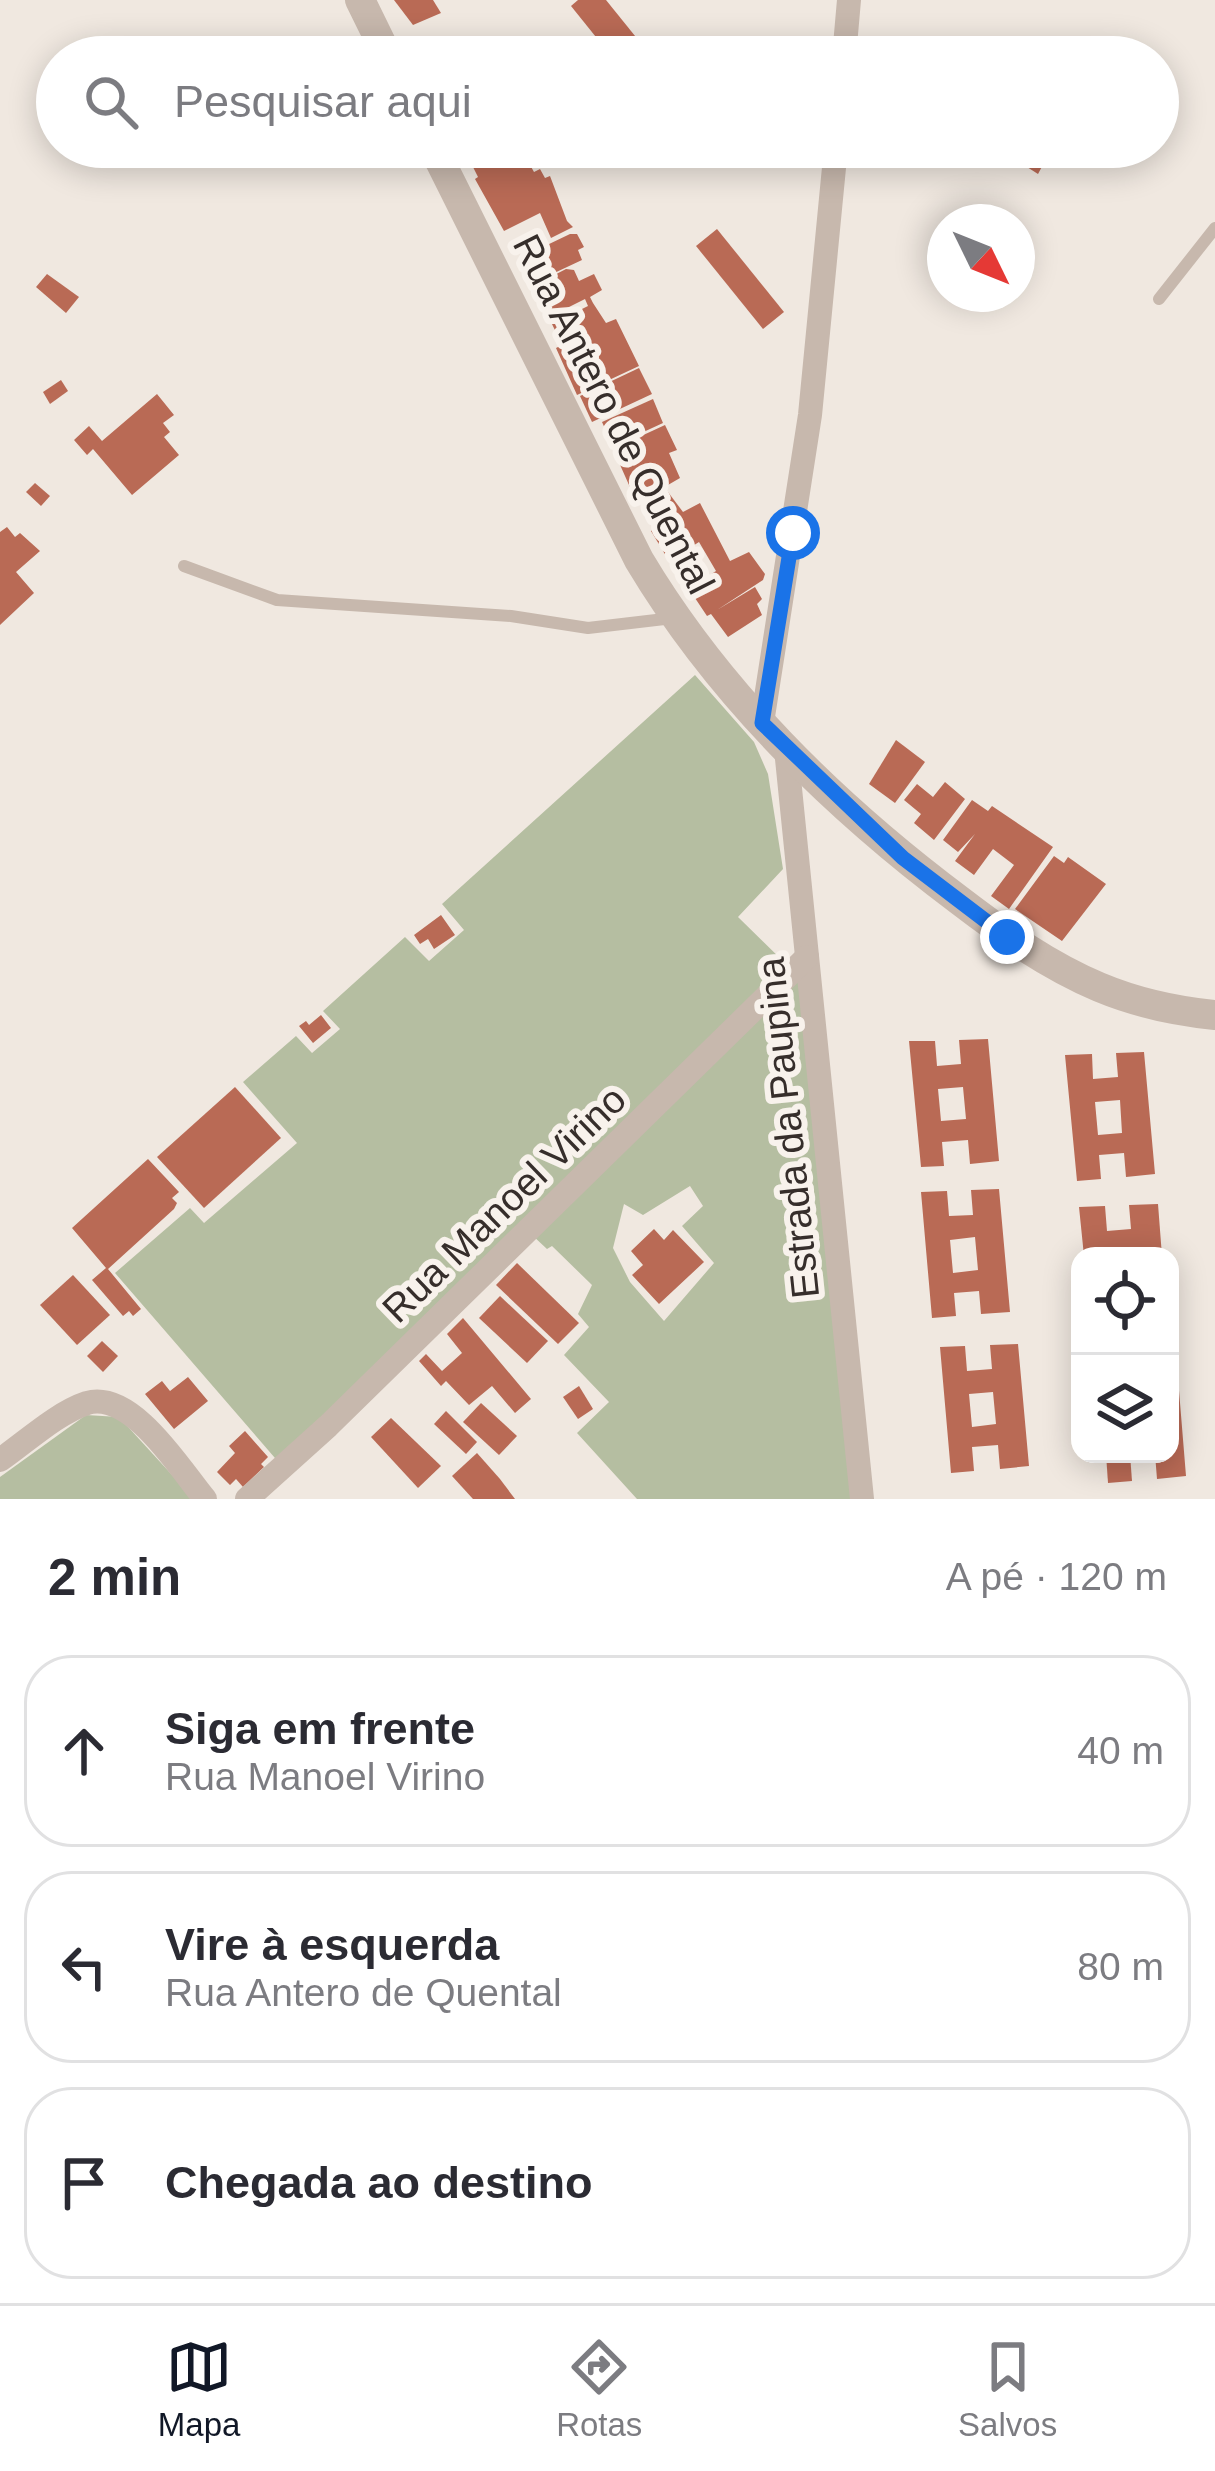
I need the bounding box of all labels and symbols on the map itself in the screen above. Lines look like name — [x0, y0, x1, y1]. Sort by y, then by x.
north arrow — [927, 204, 1035, 312]
street label: Rua Antero de Quental — [505, 227, 723, 601]
route start — [766, 506, 820, 560]
route end — [980, 910, 1034, 964]
street label: Estrada da Paupina — [749, 955, 827, 1301]
street label: Rua Manoel Virino — [374, 1077, 634, 1331]

